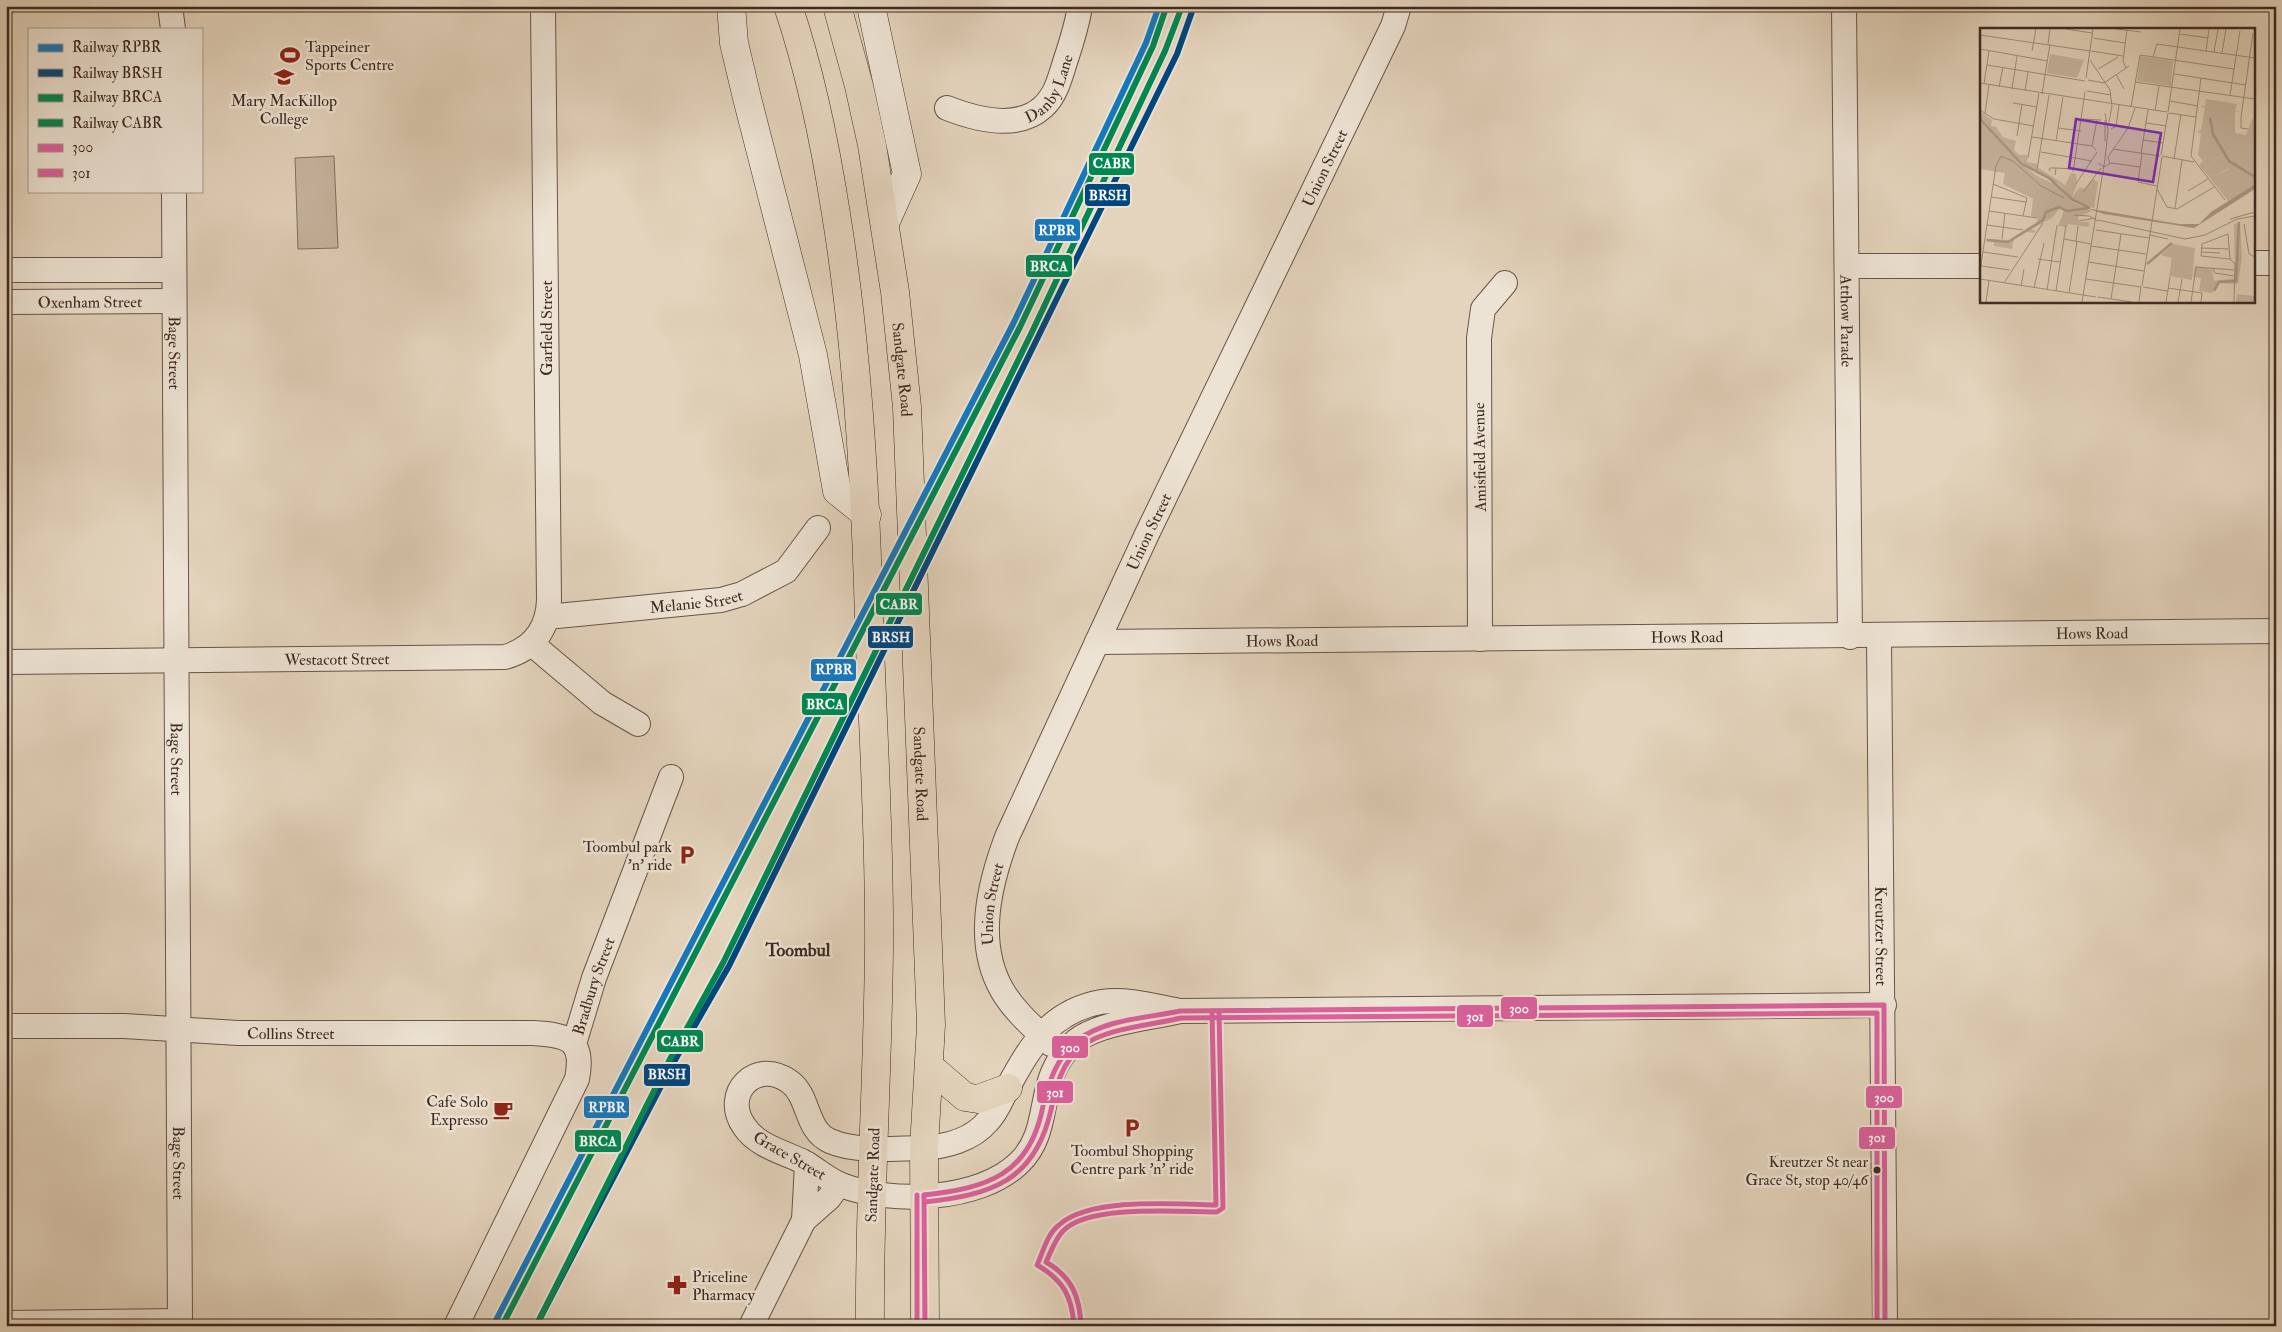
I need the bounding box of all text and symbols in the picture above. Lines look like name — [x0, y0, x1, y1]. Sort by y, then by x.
legend — [28, 28, 202, 192]
inset map — [1980, 28, 2254, 302]
place label: Tappeiner Sports Centre — [305, 37, 394, 76]
text: Railway RPBR — [72, 38, 163, 57]
sports icon: Tappeiner Sports Centre — [279, 44, 301, 66]
street label: Danby Lane — [1022, 52, 1078, 128]
text: Railway BRSH — [72, 64, 163, 83]
school or university icon: Mary MacKillop College — [273, 66, 295, 88]
text: Railway BRCA — [72, 88, 163, 107]
place label: Mary MacKillop College — [231, 91, 337, 129]
text: Railway CABR — [72, 114, 164, 133]
street label: Union Street — [1298, 126, 1352, 210]
text: 300 — [72, 138, 93, 157]
line badge: CABR — [1088, 152, 1135, 176]
text: CABR — [1093, 155, 1132, 172]
text: 301 — [72, 164, 91, 183]
line badge: BRSH — [1084, 183, 1131, 207]
text: BRSH — [1089, 187, 1128, 204]
line badge: RPBR — [1034, 218, 1081, 242]
text: RPBR — [1038, 222, 1077, 239]
line badge: BRCA — [1025, 254, 1073, 278]
text: BRCA — [1030, 258, 1068, 275]
street label: Atthow Parade — [1836, 274, 1856, 368]
street label: Garfield Street — [537, 280, 557, 376]
street label: Oxenham Street — [38, 292, 142, 313]
street label: Bage Street — [164, 316, 184, 390]
street label: Sandgate Road — [887, 321, 916, 417]
street label: Amisfield Avenue — [1469, 402, 1491, 513]
street label: Union Street — [1123, 490, 1176, 574]
street label: Melanie Street — [649, 585, 745, 618]
line badge: CABR — [875, 592, 923, 616]
text: CABR — [880, 596, 919, 613]
street label: Hows Road — [2056, 623, 2129, 644]
line badge: BRSH — [867, 625, 914, 649]
street label: Hows Road — [1651, 627, 1724, 648]
text: BRSH — [872, 629, 911, 646]
street label: Hows Road — [1246, 631, 1319, 652]
street label: Westacott Street — [283, 649, 390, 670]
line badge: RPBR — [810, 658, 857, 682]
text: RPBR — [815, 661, 854, 678]
line badge: BRCA — [801, 692, 848, 716]
text: BRCA — [806, 696, 844, 713]
street label: Bage Street — [166, 722, 186, 796]
street label: Sandgate Road — [908, 726, 932, 822]
place label: Toombul park 'n' ride — [583, 837, 672, 875]
parking icon: Toombul park 'n' ride — [676, 844, 698, 866]
street label: Union Street — [978, 861, 1009, 946]
street label: Kreutzer Street — [1870, 886, 1891, 986]
street label: Bradbury Street — [568, 935, 620, 1038]
district label: Toombul — [765, 939, 831, 962]
line badge: 300 — [1500, 996, 1538, 1020]
text: 300 — [1509, 1000, 1529, 1017]
line badge: 301 — [1456, 1004, 1494, 1028]
text: 301 — [1466, 1008, 1484, 1025]
street label: Collins Street — [247, 1024, 335, 1044]
line badge: CABR — [656, 1029, 704, 1053]
text: CABR — [661, 1033, 700, 1050]
line badge: 300 — [1051, 1035, 1089, 1059]
text: 300 — [1060, 1039, 1080, 1056]
line badge: BRSH — [643, 1063, 691, 1087]
text: BRSH — [648, 1066, 687, 1083]
line badge: 301 — [1036, 1080, 1074, 1104]
text: 301 — [1046, 1084, 1064, 1101]
line badge: 300 — [1865, 1085, 1903, 1109]
text: 300 — [1874, 1089, 1894, 1106]
place label: Cafe Solo Expresso — [426, 1092, 488, 1131]
line badge: RPBR — [583, 1095, 630, 1119]
cafe icon: Cafe Solo Expresso — [492, 1099, 514, 1121]
text: RPBR — [588, 1099, 627, 1116]
parking icon: Toombul Shopping Centre park 'n' ride — [1121, 1117, 1143, 1139]
street label: Bage Street — [168, 1126, 188, 1200]
line badge: 301 — [1858, 1126, 1896, 1150]
street label: Grace Street — [749, 1127, 830, 1185]
street label: Sandgate Road — [861, 1127, 885, 1223]
line badge: BRCA — [574, 1129, 622, 1153]
text: 301 — [1868, 1129, 1886, 1146]
text: BRCA — [579, 1133, 617, 1150]
place label: Toombul Shopping Centre park 'n' ride — [1070, 1141, 1194, 1180]
place label: Kreutzer St near Grace St, stop 40/46 — [1745, 1153, 1869, 1191]
marker: Kreutzer St near Grace St, stop 40/46 — [1872, 1165, 1882, 1175]
place label: Priceline Pharmacy — [692, 1267, 756, 1305]
pharmacy icon: Priceline Pharmacy — [666, 1274, 688, 1296]

